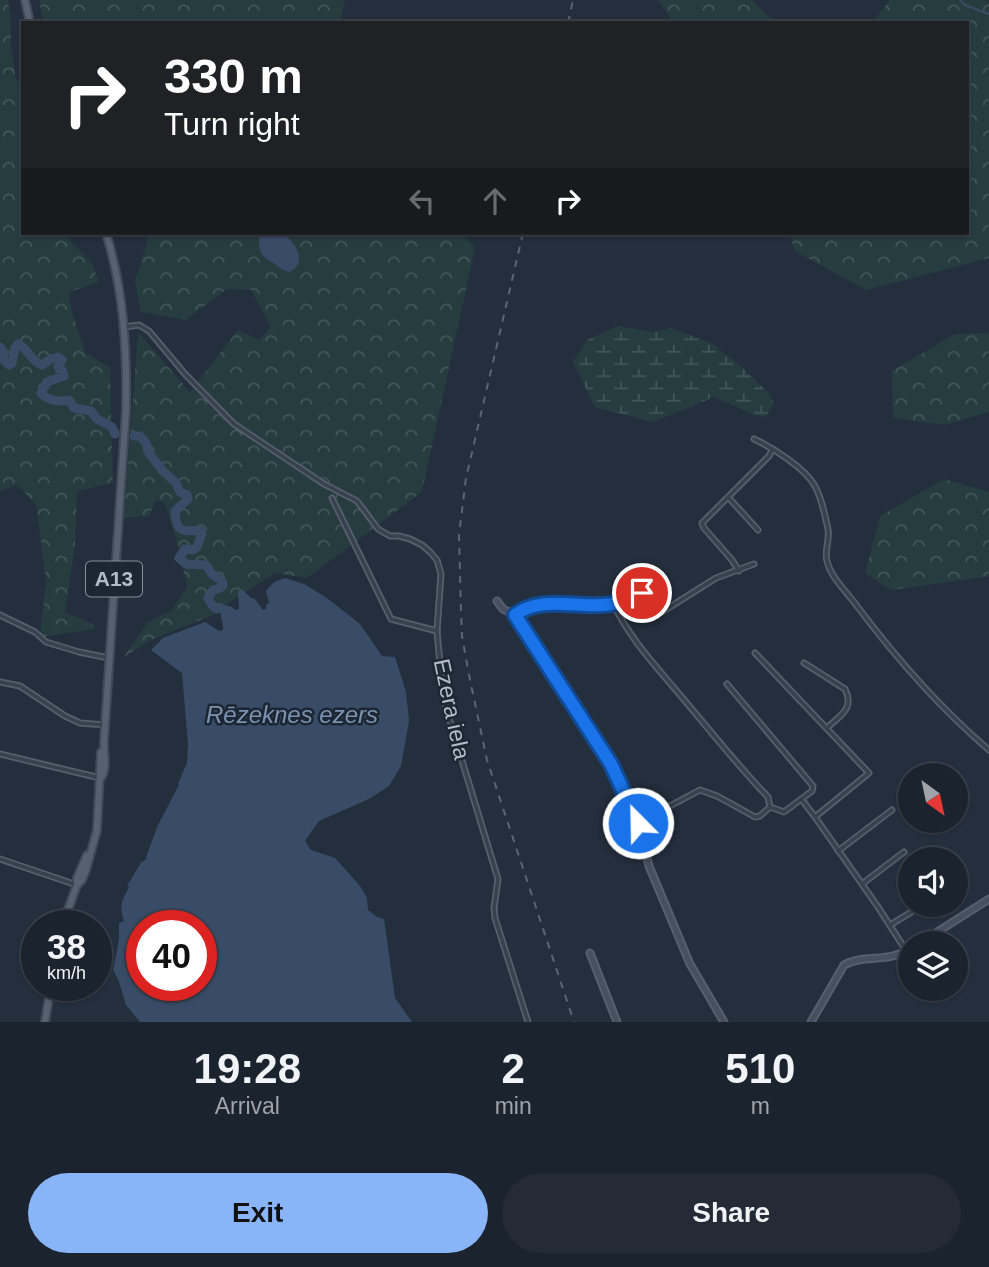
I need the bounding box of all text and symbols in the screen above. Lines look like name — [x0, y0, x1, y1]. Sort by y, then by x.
icon: right — [49, 49, 140, 140]
text: 330 m — [164, 49, 303, 103]
text: Turn right — [164, 106, 300, 142]
icon: left — [403, 182, 441, 220]
icon: ahead — [476, 182, 514, 220]
icon: right — [549, 182, 587, 220]
road number: A13 — [86, 562, 142, 596]
pin — [612, 563, 672, 623]
icon: arrive — [623, 574, 661, 612]
street label: Ezera iela — [429, 656, 475, 762]
water label: Rēzeknes ezers — [206, 701, 378, 728]
north arrow — [898, 763, 968, 833]
map controls — [898, 763, 968, 1001]
position arrow — [601, 786, 675, 860]
button: sound — [898, 847, 968, 917]
speed limit sign: 40 — [126, 910, 217, 1001]
text: 38 — [47, 927, 86, 966]
button: layers — [898, 931, 968, 1001]
text: km/h — [47, 963, 86, 983]
text: 19:28 — [194, 1045, 301, 1092]
text: 2 — [501, 1045, 525, 1092]
text: 510 — [725, 1045, 795, 1092]
text: Arrival — [215, 1093, 280, 1119]
text: min — [495, 1093, 532, 1119]
text: m — [751, 1093, 770, 1119]
button: Exit — [28, 1173, 488, 1253]
button: Share — [502, 1173, 961, 1253]

